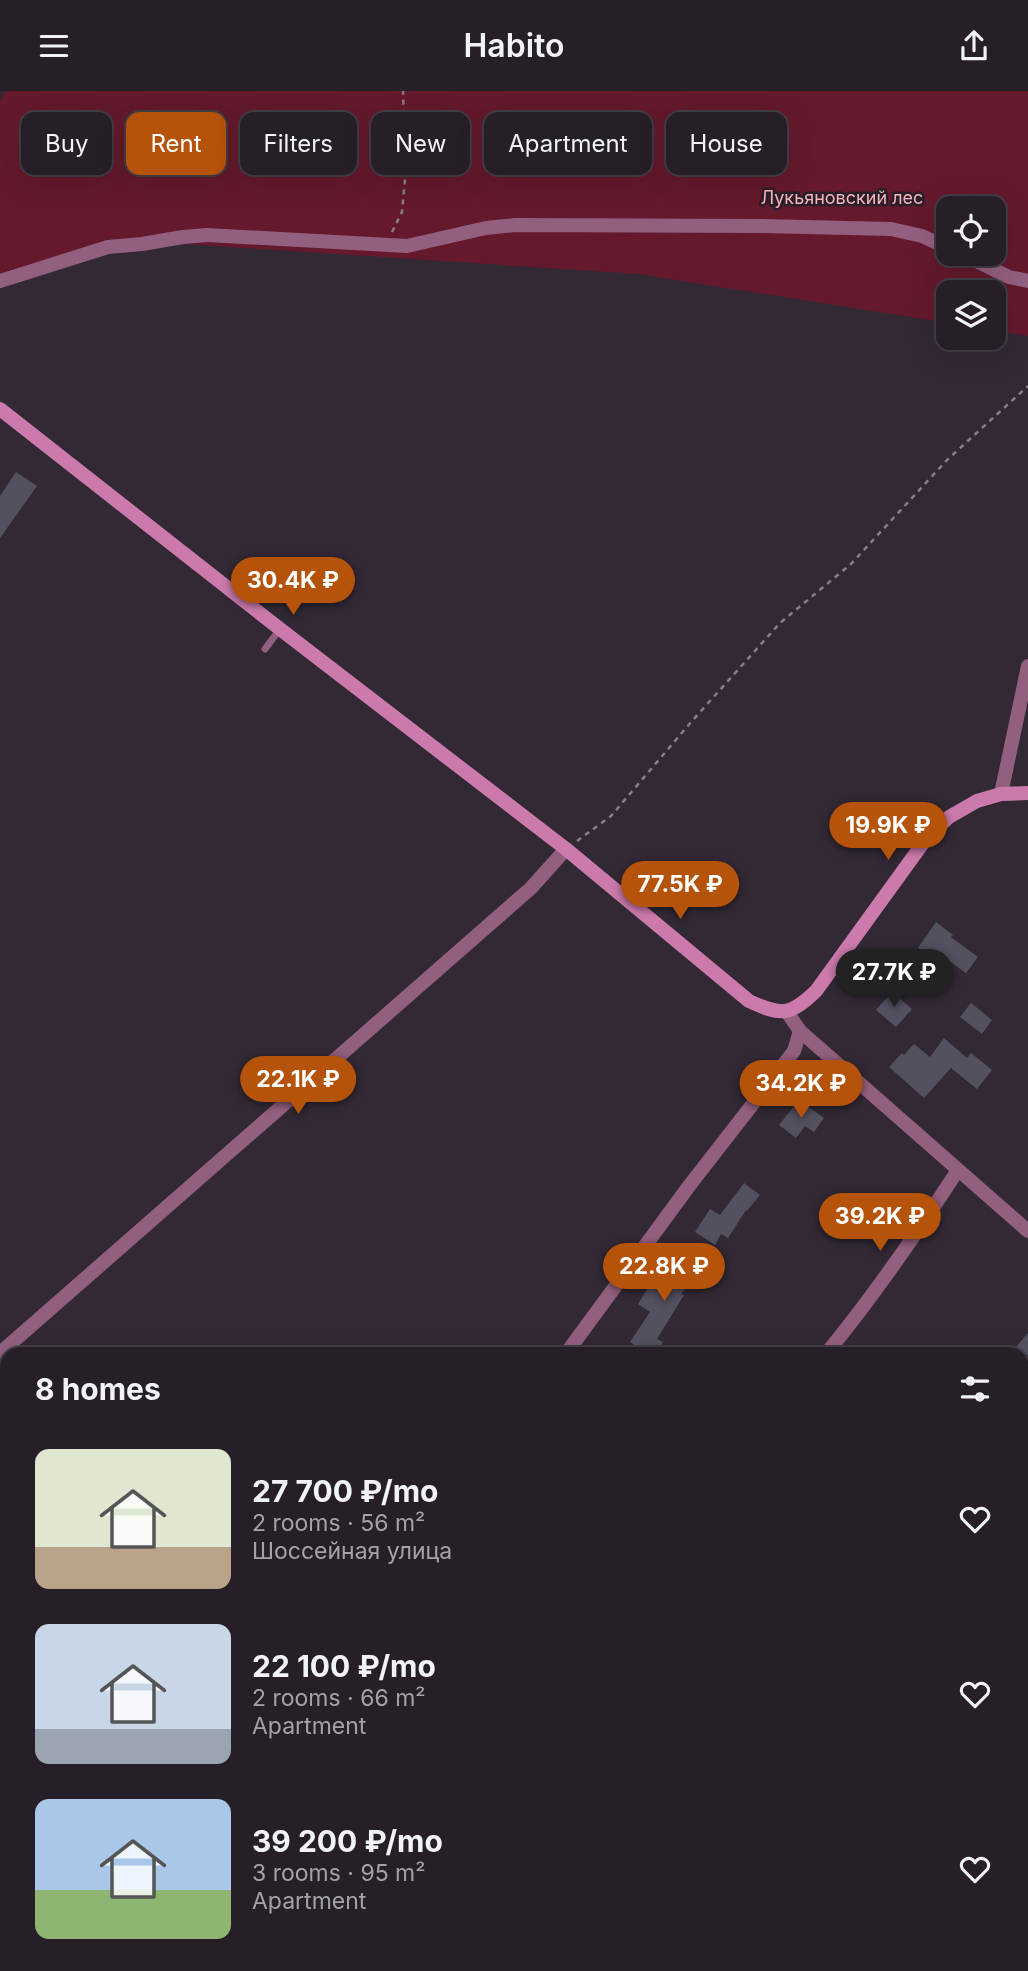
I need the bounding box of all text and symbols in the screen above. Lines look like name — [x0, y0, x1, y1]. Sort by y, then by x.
text: Habito — [463, 26, 565, 65]
icon: menu — [35, 27, 73, 65]
icon: share — [955, 27, 993, 65]
chip: Buy — [21, 112, 112, 175]
chip: Rent — [126, 112, 226, 175]
chip: Filters — [240, 112, 357, 175]
chip: New — [371, 112, 470, 175]
chip: Apartment — [484, 112, 652, 175]
chip: House — [666, 112, 787, 175]
park label: Лукьяновский лес — [761, 187, 923, 208]
map controls — [936, 196, 1006, 350]
button: locate — [936, 196, 1006, 266]
button: layers — [936, 280, 1006, 350]
pin: 30.4K ₽ — [228, 557, 358, 617]
text: 30.4K ₽ — [247, 566, 339, 594]
pin: 19.9K ₽ — [823, 803, 953, 862]
text: 19.9K ₽ — [845, 811, 931, 839]
pin: 77.5K ₽ — [615, 861, 745, 921]
text: 77.5K ₽ — [637, 870, 723, 898]
pin: 27.7K ₽ — [829, 949, 959, 1009]
text: 27.7K ₽ — [852, 958, 936, 986]
pin: 22.1K ₽ — [233, 1056, 363, 1116]
pin: 34.2K ₽ — [736, 1061, 866, 1120]
text: 22.1K ₽ — [256, 1065, 340, 1093]
text: 34.2K ₽ — [756, 1069, 846, 1097]
pin: 39.2K ₽ — [815, 1193, 945, 1253]
text: 39.2K ₽ — [835, 1202, 925, 1230]
pin: 22.8K ₽ — [599, 1243, 729, 1303]
text: 22.8K ₽ — [619, 1252, 709, 1280]
icon: filters — [956, 1370, 994, 1408]
text: 8 homes — [35, 1371, 161, 1407]
text: 27 700 ₽/mo — [252, 1473, 438, 1509]
icon: home — [91, 1477, 175, 1561]
icon: heart — [956, 1500, 994, 1538]
text: 2 rooms · 56 m² — [252, 1509, 425, 1537]
text: Шоссейная улица — [252, 1537, 452, 1565]
text: 22 100 ₽/mo — [252, 1648, 436, 1684]
icon: home — [91, 1652, 175, 1736]
icon: heart — [956, 1675, 994, 1713]
text: 2 rooms · 66 m² — [252, 1684, 426, 1712]
text: Apartment — [252, 1712, 366, 1740]
text: 39 200 ₽/mo — [252, 1823, 443, 1859]
icon: home — [91, 1827, 175, 1911]
icon: heart — [956, 1850, 994, 1888]
text: 3 rooms · 95 m² — [252, 1859, 425, 1887]
text: Apartment — [252, 1887, 366, 1915]

